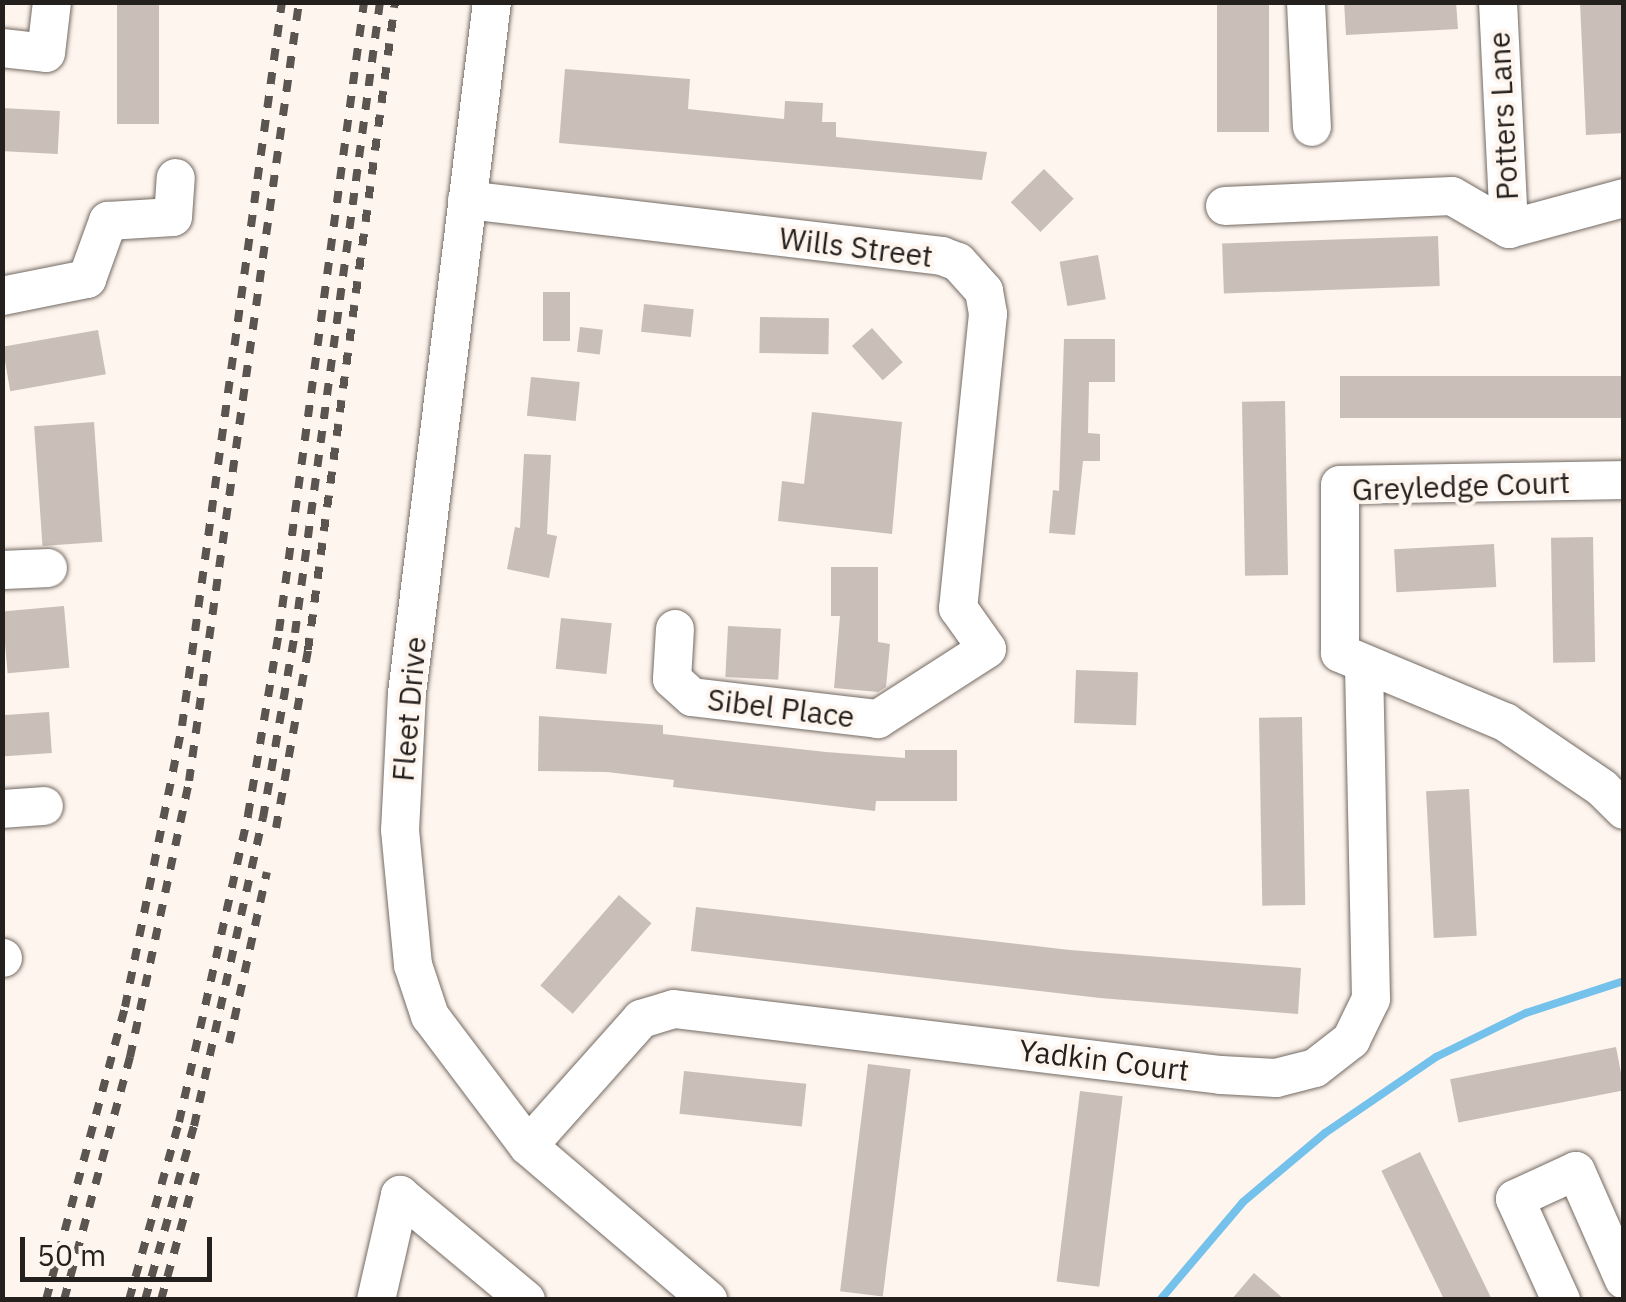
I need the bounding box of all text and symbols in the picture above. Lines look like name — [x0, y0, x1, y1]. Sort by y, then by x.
street label: Potters Lane — [1481, 31, 1525, 201]
street label: Wills Street — [777, 220, 935, 274]
street label: Greyledge Court — [1351, 464, 1571, 508]
street label: Fleet Drive — [385, 635, 433, 783]
street label: Sibel Place — [705, 681, 857, 735]
street label: Yadkin Court — [1017, 1032, 1191, 1088]
scale bar — [25, 1217, 218, 1279]
text: 50 m — [37, 1235, 106, 1274]

